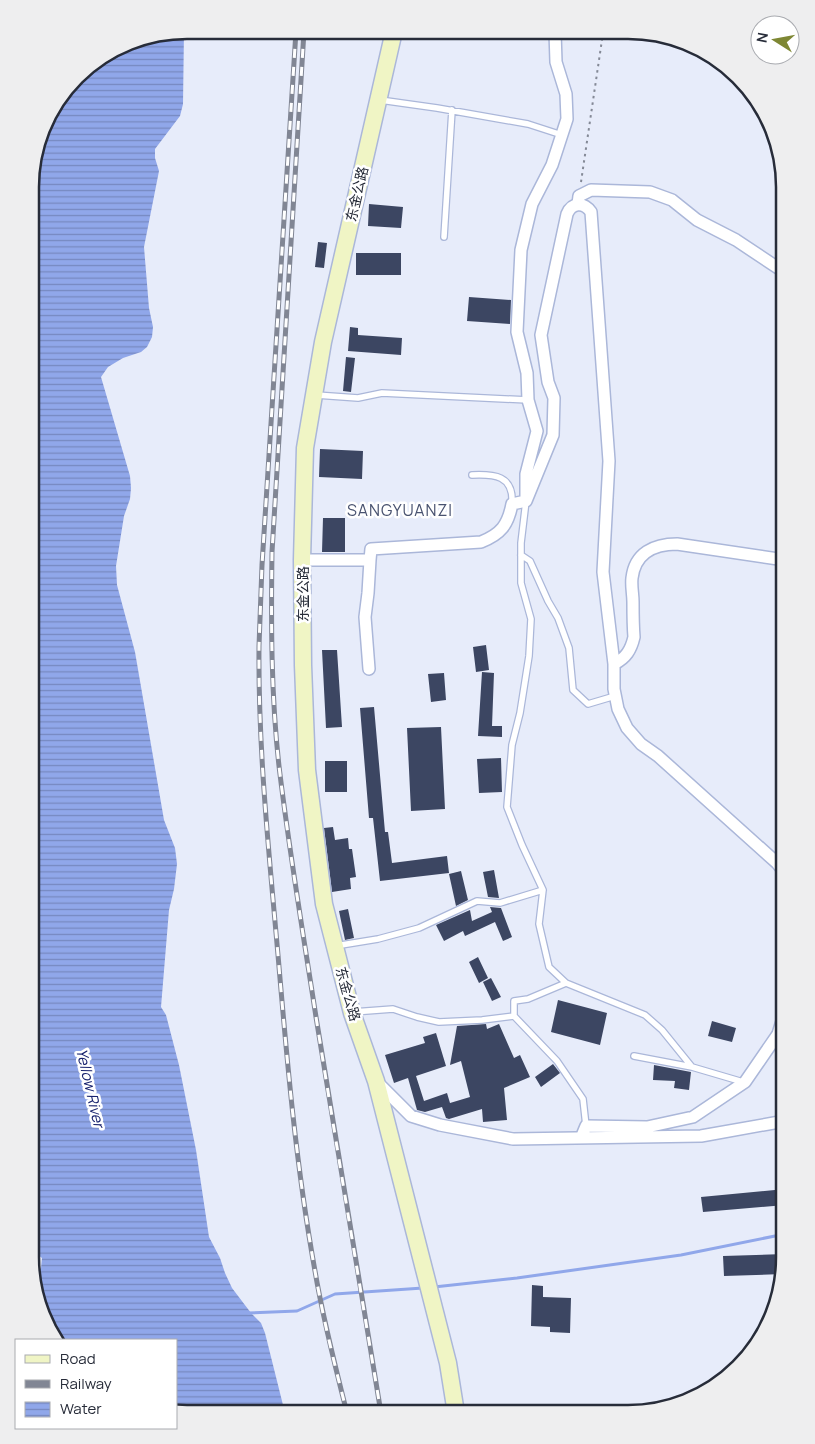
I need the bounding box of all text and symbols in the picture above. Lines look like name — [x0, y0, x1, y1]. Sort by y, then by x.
north arrow — [750, 15, 800, 65]
text: N — [751, 31, 772, 44]
street label: 东金公路 — [341, 164, 372, 223]
district label: SANGYUANZI — [347, 499, 453, 521]
street label: 东金公路 — [293, 566, 312, 622]
street label: 东金公路 — [332, 964, 365, 1023]
water label: Yellow River — [71, 1046, 110, 1132]
legend — [15, 1339, 178, 1429]
text: Road — [60, 1348, 96, 1369]
text: Railway — [60, 1373, 112, 1394]
text: Water — [60, 1398, 102, 1419]

